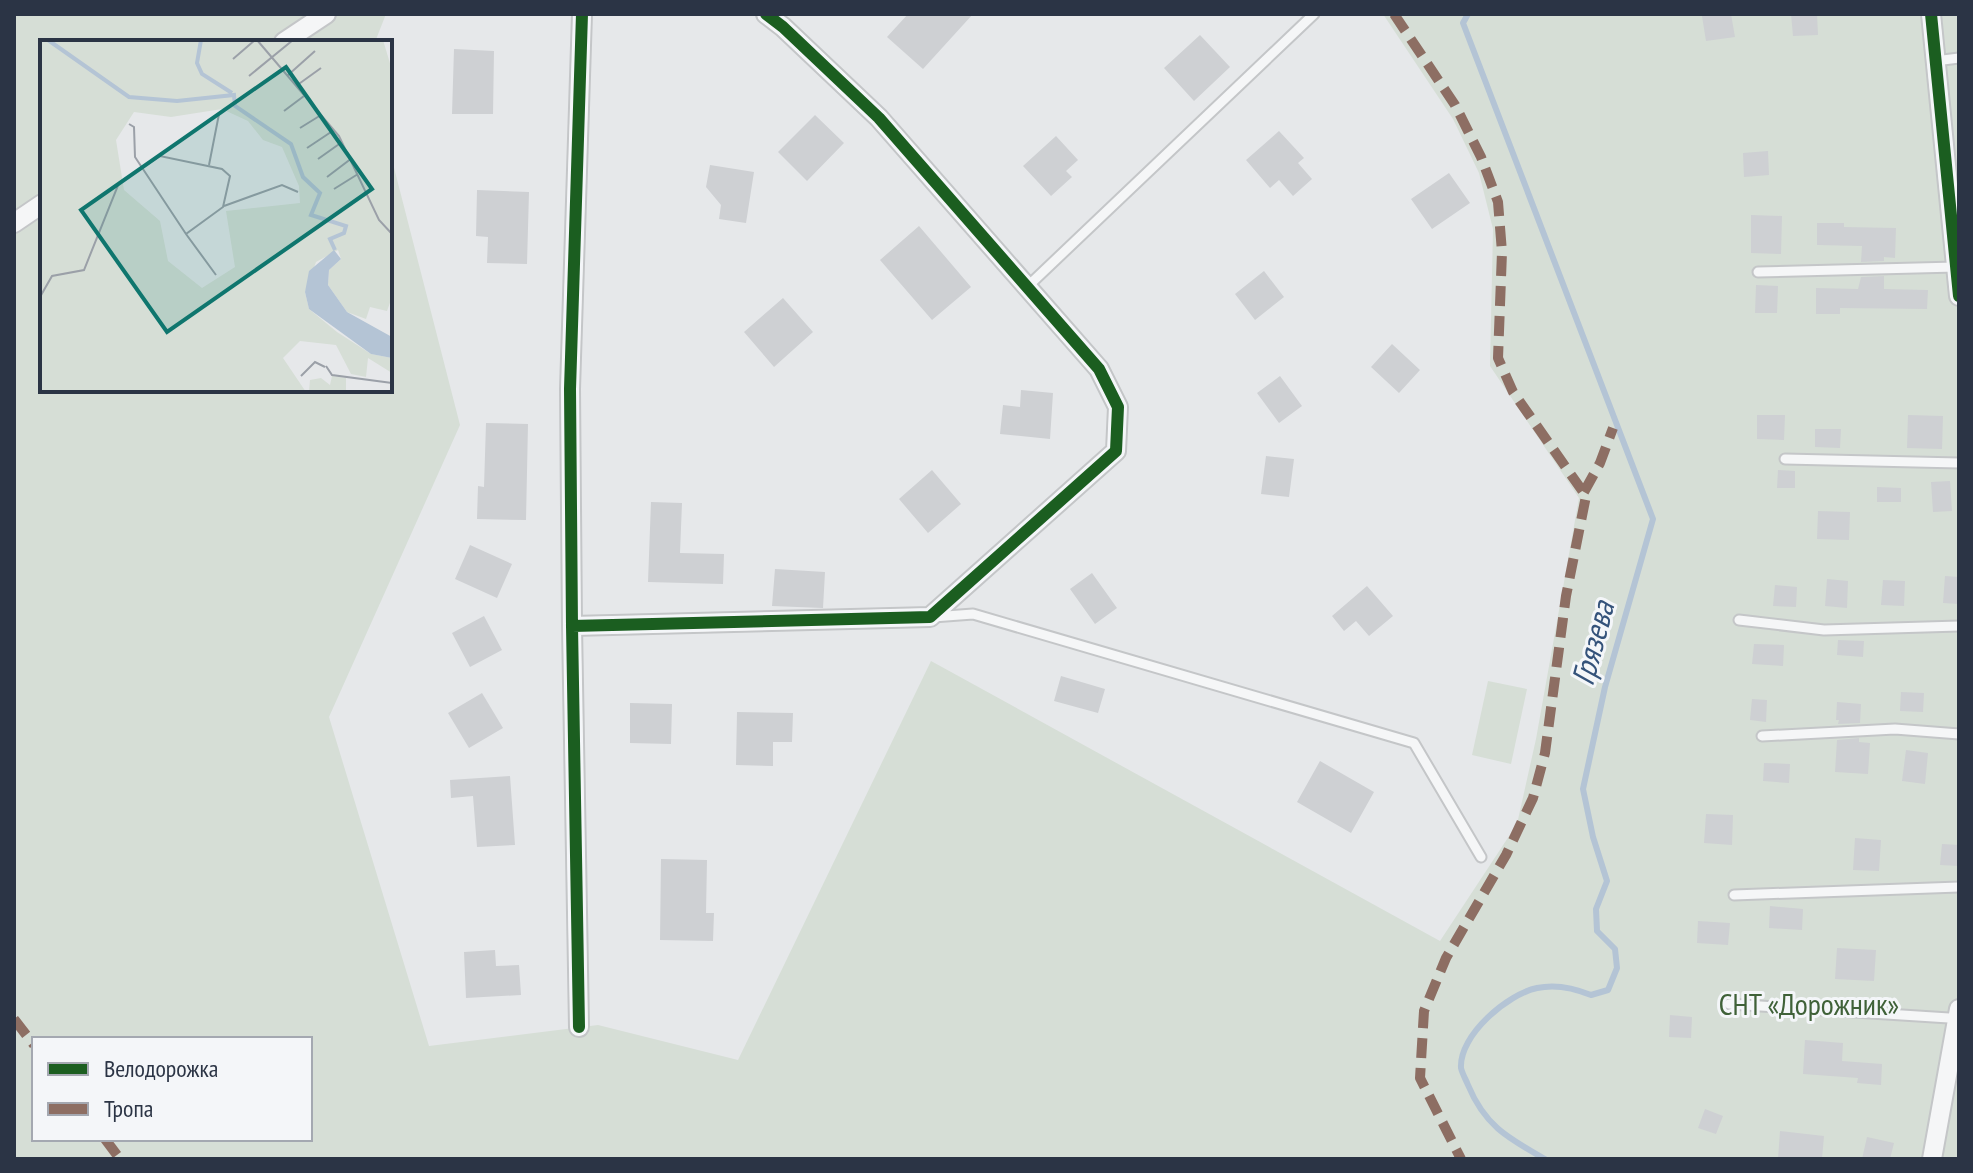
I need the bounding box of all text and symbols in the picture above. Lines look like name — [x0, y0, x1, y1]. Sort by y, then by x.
inset map — [40, 40, 392, 392]
water label: Грязева — [1561, 594, 1624, 689]
park label: СНТ «Дорожник» — [1719, 984, 1899, 1023]
legend — [32, 1037, 312, 1141]
text: Велодорожка — [104, 1053, 218, 1084]
text: Тропа — [104, 1093, 153, 1124]

